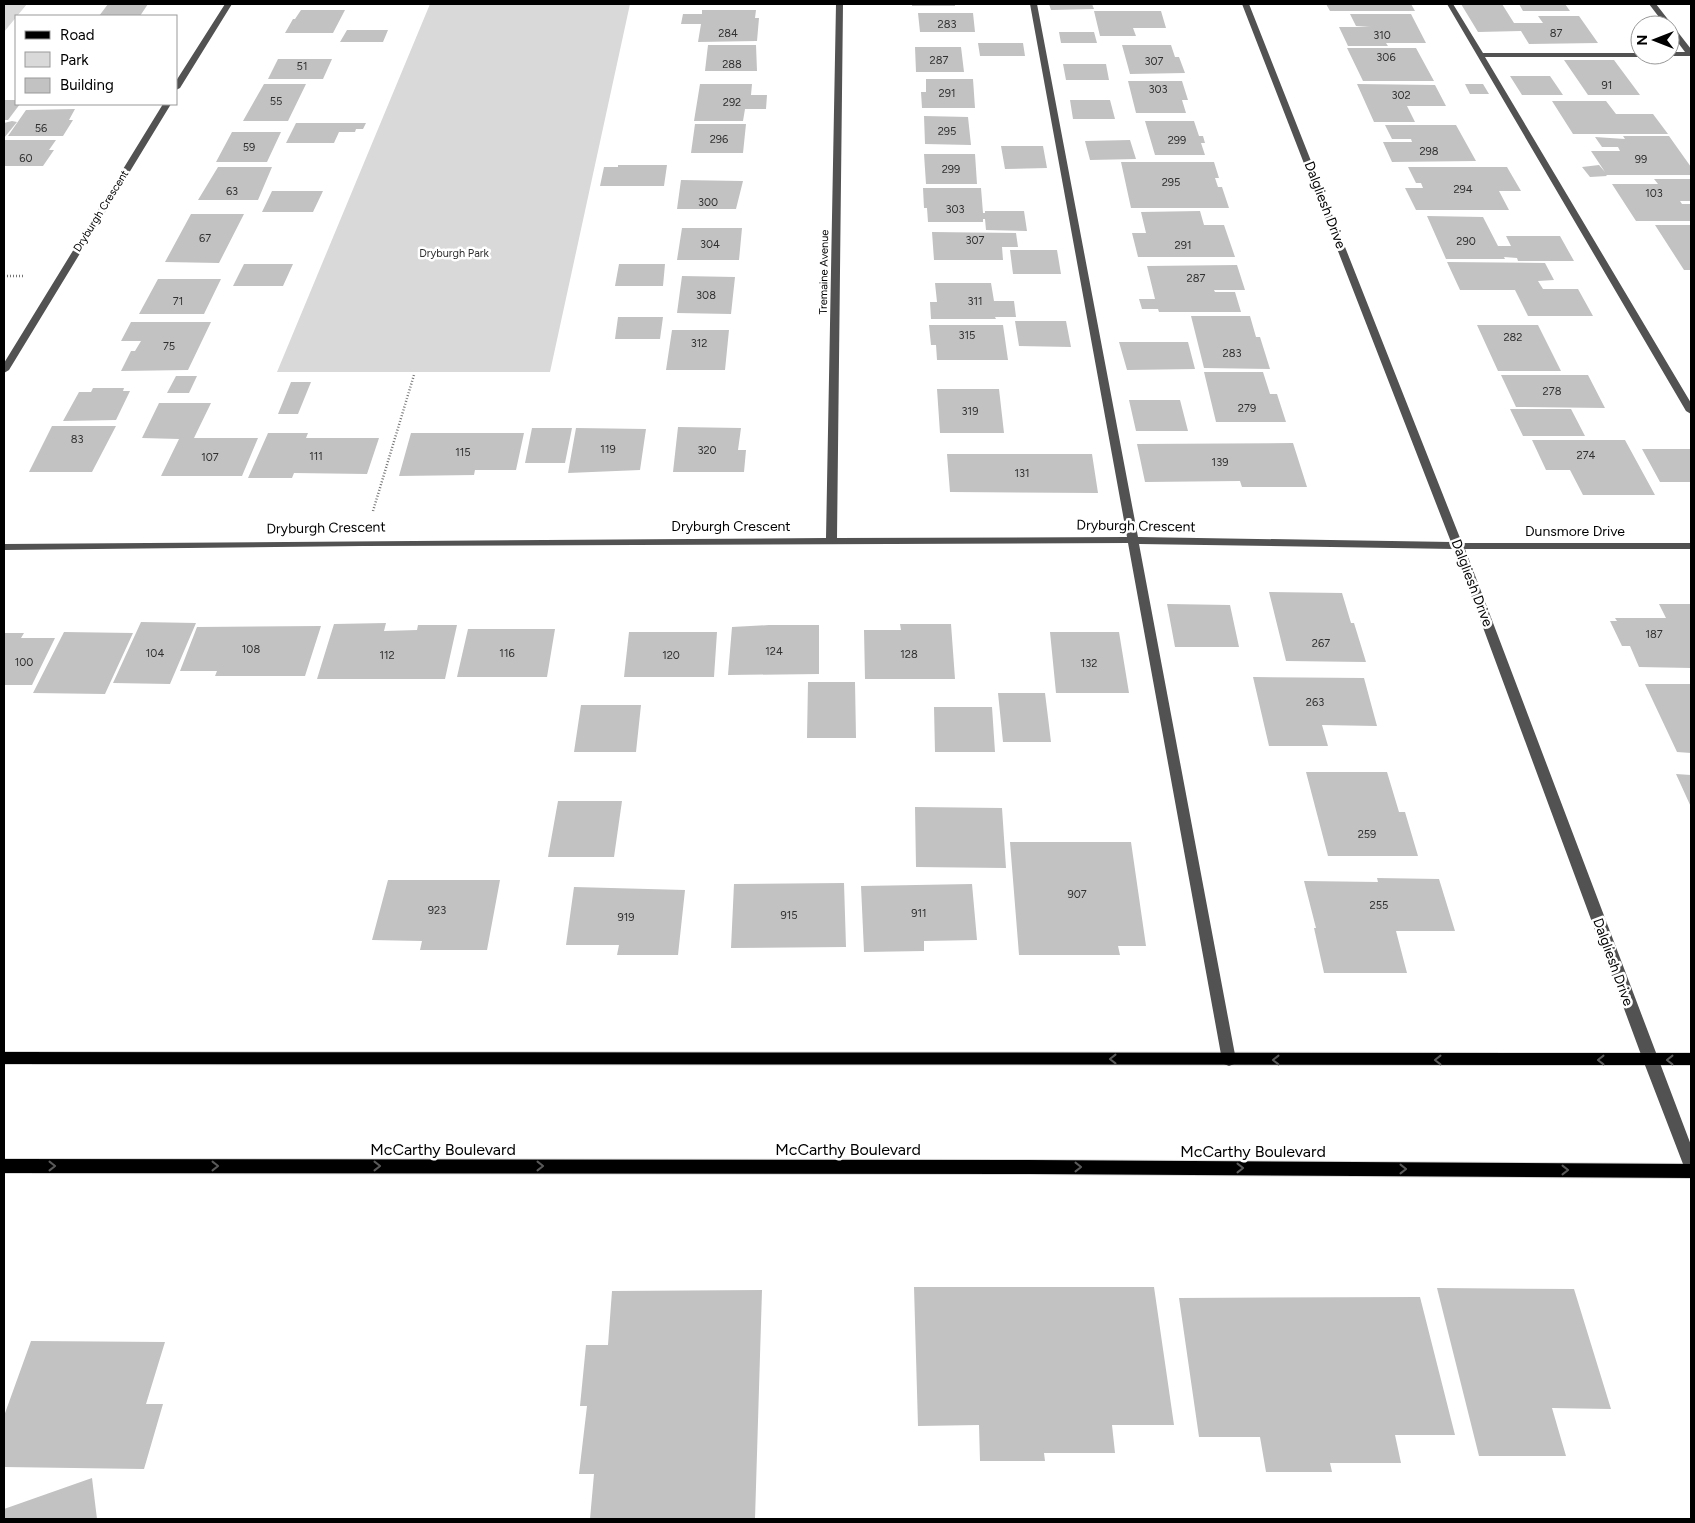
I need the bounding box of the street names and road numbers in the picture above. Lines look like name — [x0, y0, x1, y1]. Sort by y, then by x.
street label: Dalgliesh Drive — [1301, 159, 1350, 251]
street label: Dryburgh Crescent — [71, 168, 131, 254]
street label: Tremaine Avenue — [817, 229, 831, 315]
street label: Dryburgh Crescent — [1076, 516, 1196, 536]
street label: Dryburgh Crescent — [266, 518, 386, 538]
street label: Dryburgh Crescent — [671, 518, 791, 535]
street label: Dunsmore Drive — [1525, 523, 1625, 540]
street label: Dalgliesh Drive — [1448, 537, 1497, 629]
street label: Dalgliesh Drive — [1589, 916, 1637, 1009]
street label: McCarthy Boulevard — [370, 1140, 516, 1159]
street label: McCarthy Boulevard — [775, 1140, 921, 1159]
street label: McCarthy Boulevard — [1180, 1142, 1326, 1161]

